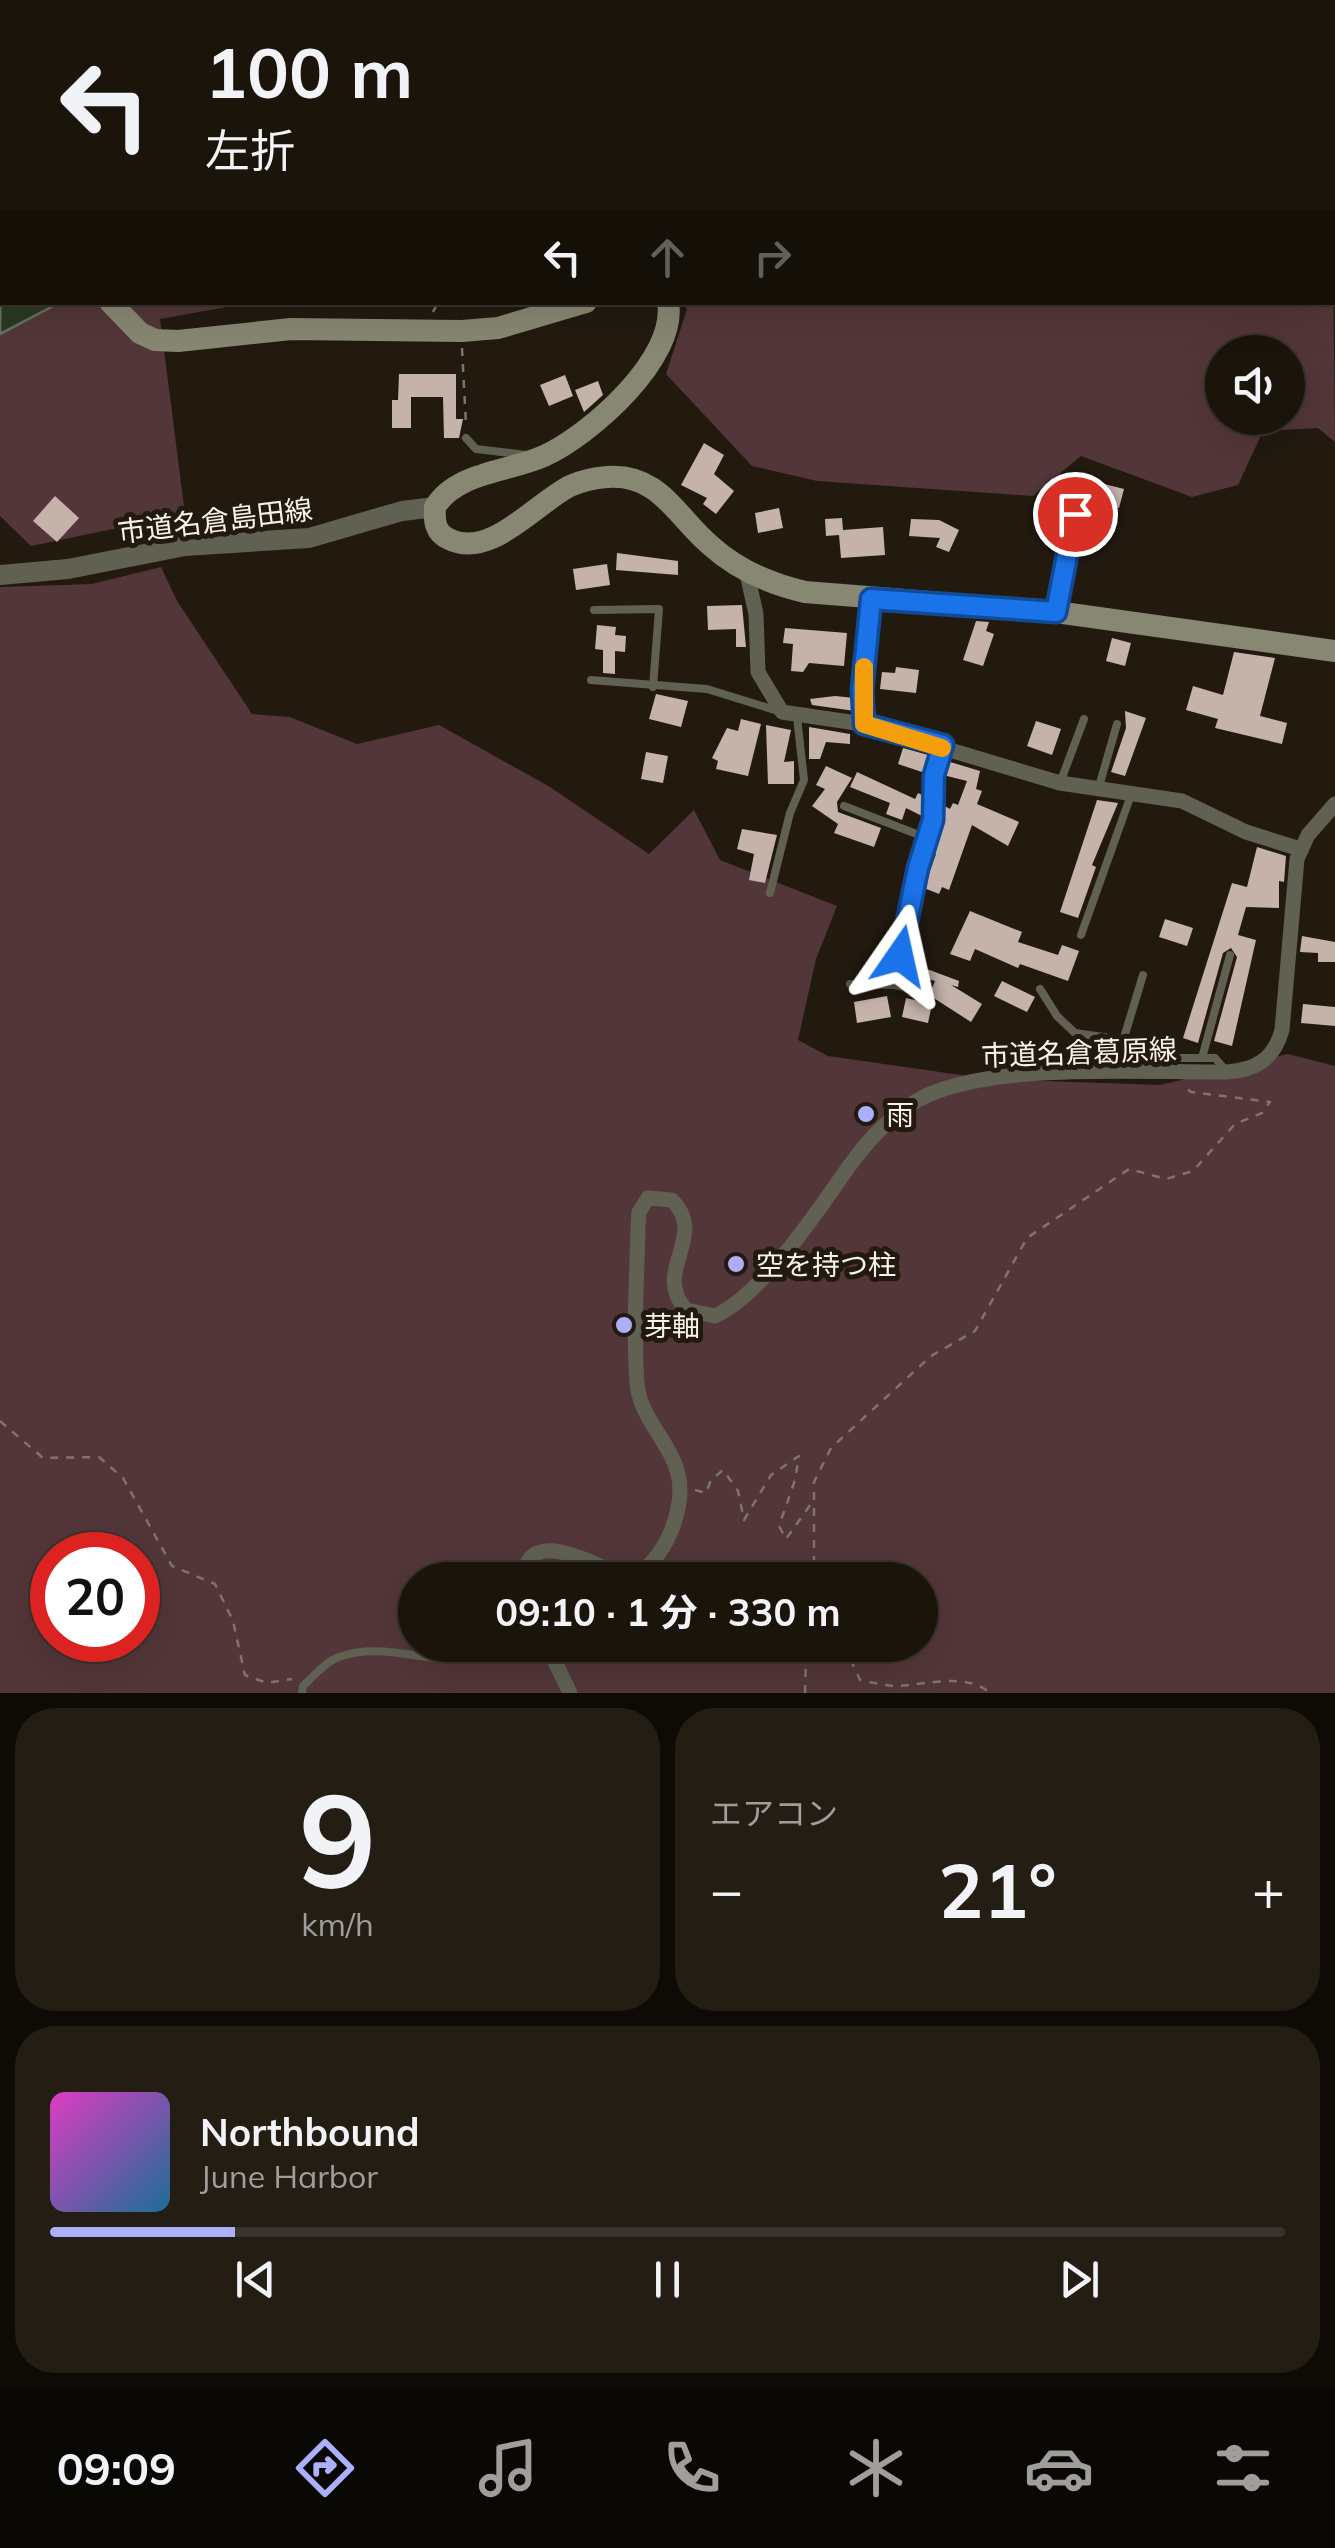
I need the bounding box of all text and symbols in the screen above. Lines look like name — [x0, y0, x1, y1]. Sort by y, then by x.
text: 100 m — [205, 28, 413, 116]
icon: left — [40, 40, 170, 170]
text: 左折 — [205, 122, 295, 178]
icon: left — [535, 230, 590, 285]
icon: ahead — [640, 230, 695, 285]
icon: right — [745, 230, 800, 285]
map controls — [1205, 335, 1305, 435]
button: sound — [1205, 335, 1305, 435]
pin — [1033, 472, 1118, 557]
icon: arrive — [1048, 487, 1103, 542]
street label: 市道名倉島田線 — [116, 491, 314, 549]
position arrow — [848, 904, 952, 1008]
street label: 市道名倉葛原線 — [980, 1031, 1178, 1073]
place label: 雨 — [886, 1097, 914, 1132]
marker: 雨 — [855, 1103, 877, 1125]
place label: 空を持つ柱 — [756, 1247, 896, 1282]
marker: 空を持つ柱 — [725, 1253, 747, 1275]
place label: 芽軸 — [644, 1308, 700, 1343]
marker: 芽軸 — [613, 1314, 635, 1336]
speed limit sign: 20 — [30, 1532, 160, 1662]
text: 09:10 · 1 分 · 330 m — [495, 1588, 841, 1636]
text: 9 — [298, 1757, 377, 1921]
text: エアコン — [710, 1793, 838, 1833]
text: 21° — [938, 1843, 1057, 1937]
text: − — [710, 1855, 743, 1924]
text: + — [1252, 1855, 1285, 1924]
text: km/h — [301, 1904, 374, 1944]
text: Northbound — [200, 2108, 420, 2156]
text: June Harbor — [200, 2156, 378, 2196]
icon: previous — [228, 2252, 283, 2307]
icon: pause — [640, 2252, 695, 2307]
icon: next — [1052, 2252, 1107, 2307]
icon: directions — [290, 2433, 360, 2503]
icon: music — [473, 2433, 543, 2503]
icon: phone — [657, 2433, 727, 2503]
icon: climate — [841, 2433, 911, 2503]
icon: car — [1024, 2433, 1094, 2503]
icon: filters — [1208, 2433, 1278, 2503]
text: 09:09 — [57, 2440, 176, 2496]

